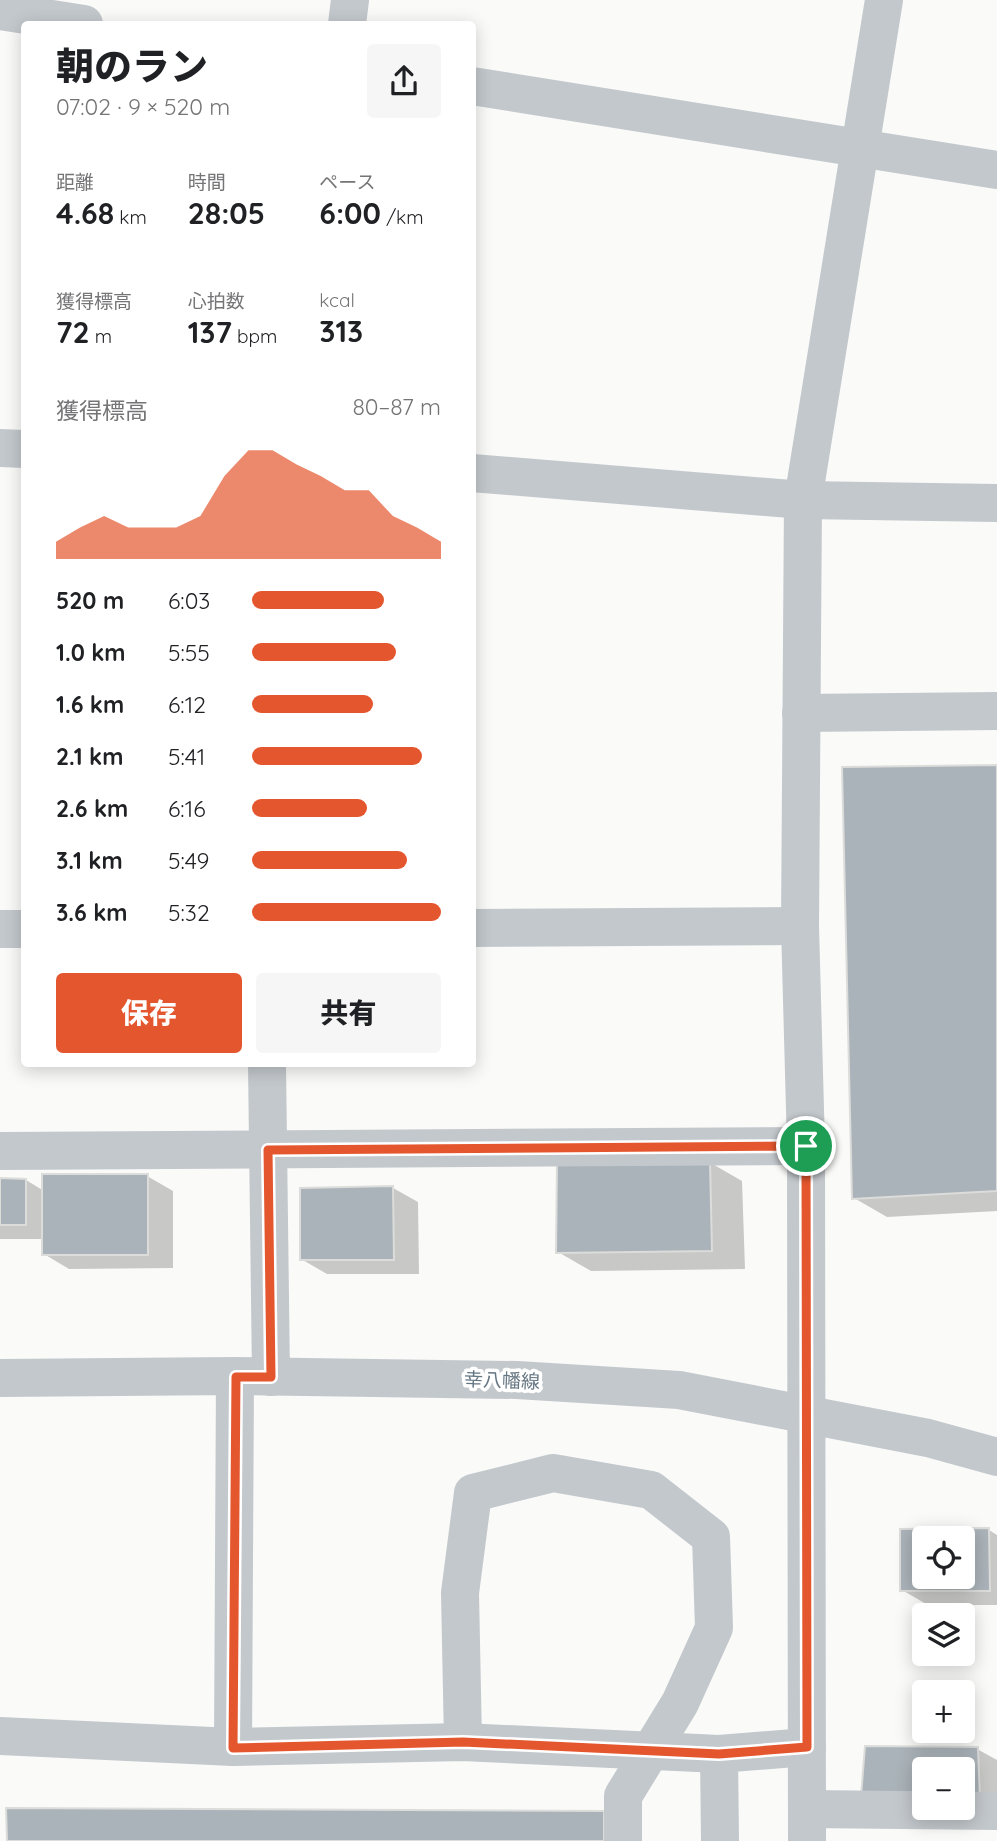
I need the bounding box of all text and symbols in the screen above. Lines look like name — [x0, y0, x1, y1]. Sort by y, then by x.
text: 朝のラン — [56, 42, 208, 90]
button: share — [367, 44, 441, 118]
text: 07:02 · 9 × 520 m — [56, 92, 230, 121]
text: 距離 — [56, 170, 94, 194]
text: 時間 — [188, 170, 226, 194]
text: ペース — [319, 170, 375, 194]
text: 4.68 — [56, 194, 114, 232]
text: 28:05 — [188, 194, 265, 232]
text: 6:00 — [319, 194, 381, 232]
text: km — [114, 205, 147, 229]
text: /km — [381, 205, 424, 229]
text: kcal — [319, 288, 355, 312]
text: 獲得標高 — [56, 289, 132, 313]
text: 心拍数 — [188, 289, 245, 313]
text: 313 — [319, 312, 363, 350]
text: 72 — [56, 313, 90, 351]
text: 137 — [188, 313, 232, 351]
text: m — [90, 324, 112, 348]
text: bpm — [232, 324, 277, 348]
text: 80–87 m — [352, 392, 441, 421]
text: 獲得標高 — [56, 396, 148, 425]
text: 520 m — [56, 586, 124, 615]
text: 6:03 — [168, 586, 210, 615]
text: 1.0 km — [56, 638, 126, 667]
text: 5:55 — [168, 638, 210, 667]
text: 1.6 km — [56, 690, 124, 719]
text: 6:12 — [168, 690, 206, 719]
text: 2.1 km — [56, 742, 123, 771]
text: 5:41 — [168, 742, 205, 771]
text: 2.6 km — [56, 794, 128, 823]
text: 6:16 — [168, 794, 206, 823]
text: 3.1 km — [56, 846, 123, 875]
text: 5:49 — [168, 846, 209, 875]
text: 3.6 km — [56, 898, 128, 927]
text: 5:32 — [168, 898, 210, 927]
button: 保存 — [56, 973, 242, 1053]
button: 共有 — [256, 973, 441, 1053]
pin — [776, 1116, 836, 1176]
icon: arrive — [787, 1127, 825, 1165]
street label: 幸八幡線 — [464, 1367, 540, 1393]
map controls — [912, 1526, 975, 1820]
button: locate — [912, 1526, 975, 1589]
button: layers — [912, 1603, 975, 1666]
button: + — [912, 1680, 975, 1743]
button: − — [912, 1757, 975, 1820]

